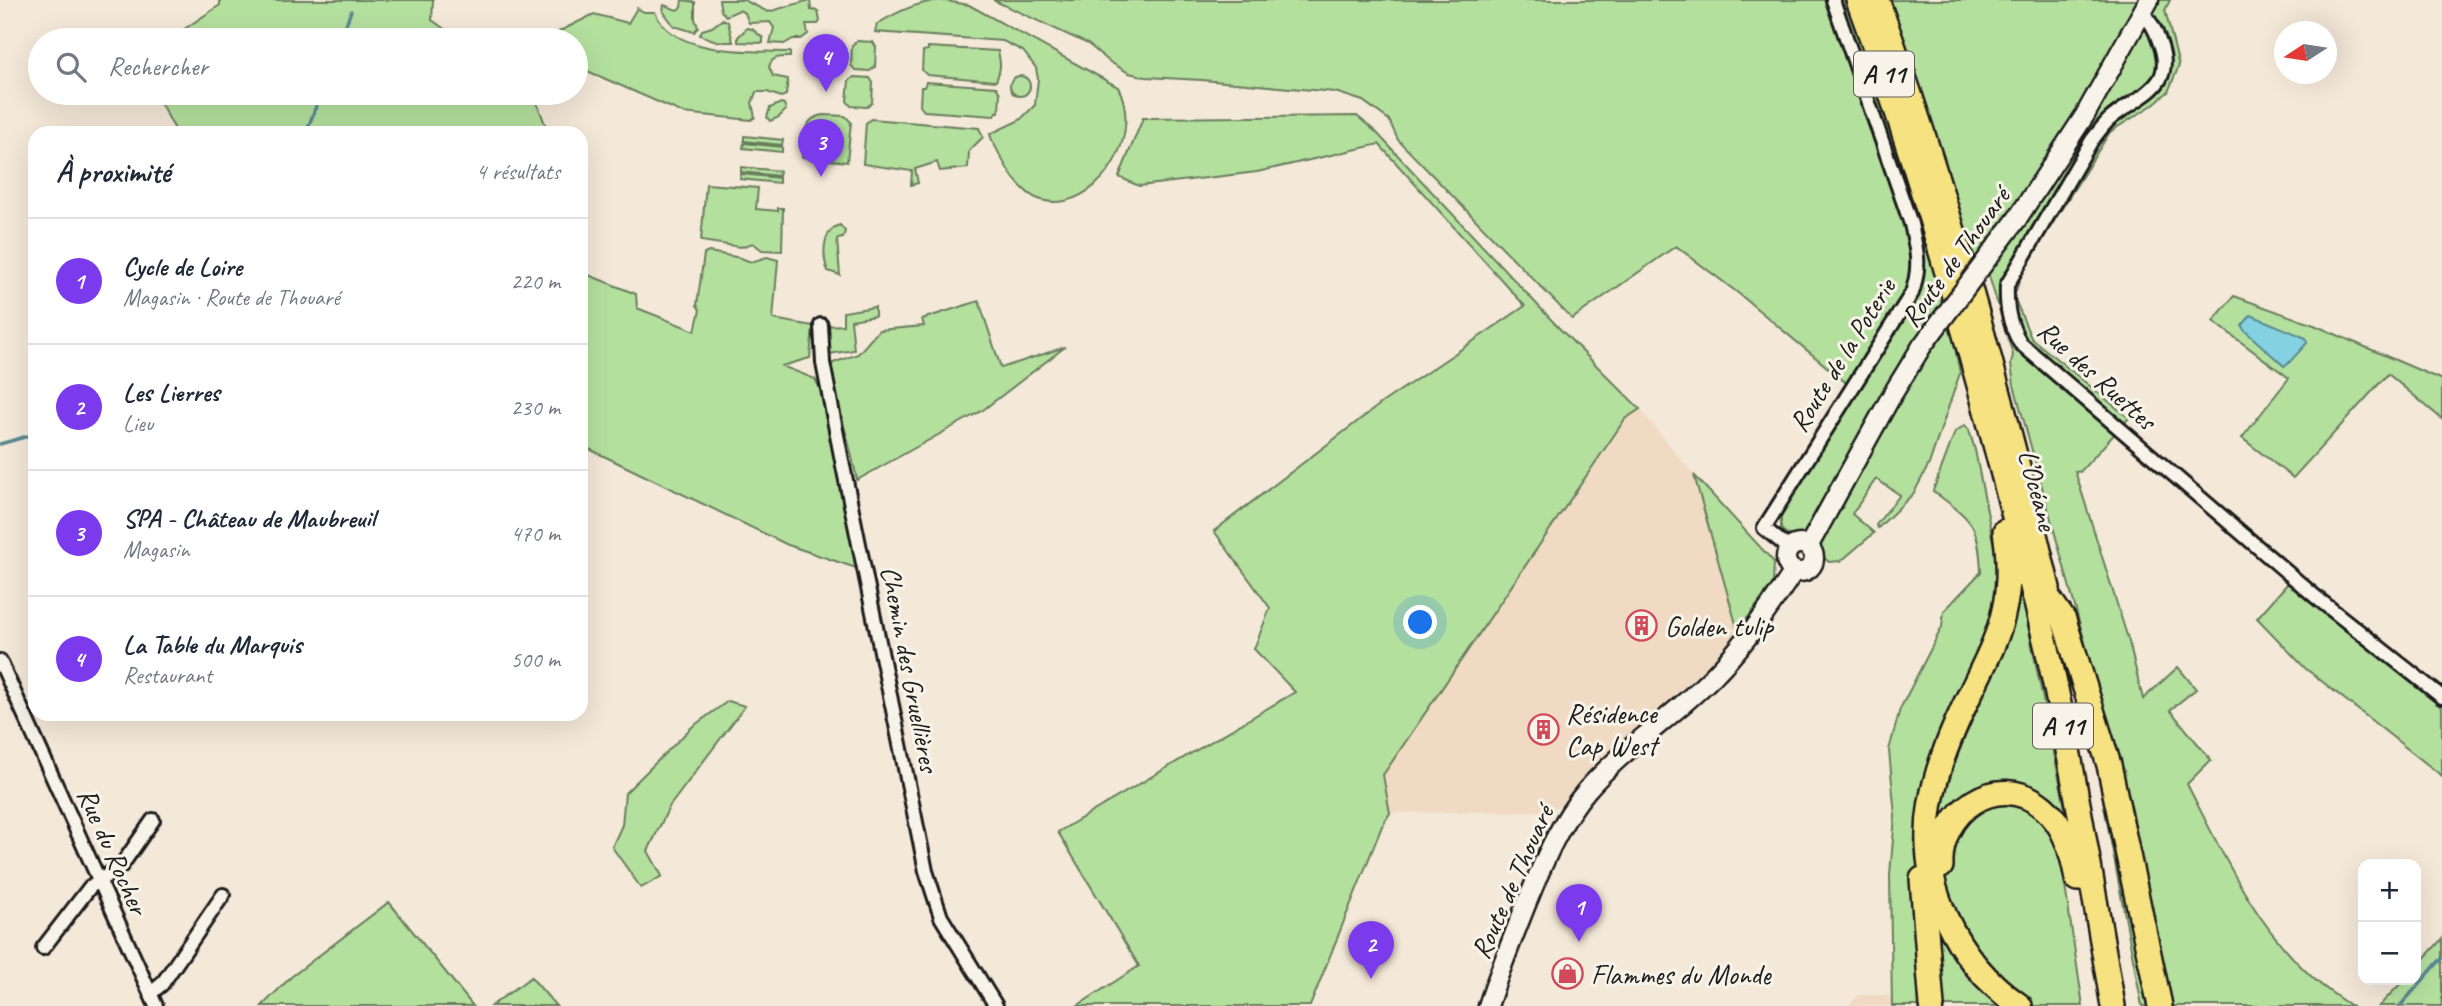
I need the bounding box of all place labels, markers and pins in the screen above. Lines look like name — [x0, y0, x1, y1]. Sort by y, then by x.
pin: 4 — [803, 34, 849, 92]
pin: 3 — [798, 119, 844, 177]
building icon: Golden tulip — [1625, 609, 1659, 643]
place label: Golden tulip — [1665, 609, 1775, 644]
place label: Résidence Cap West — [1566, 696, 1661, 763]
building icon: Résidence Cap West — [1526, 712, 1560, 746]
pin: 1 — [1556, 884, 1602, 942]
pin: 2 — [1348, 921, 1394, 979]
shop icon: Flammes du Monde — [1551, 957, 1585, 991]
place label: Flammes du Monde — [1591, 957, 1772, 992]

